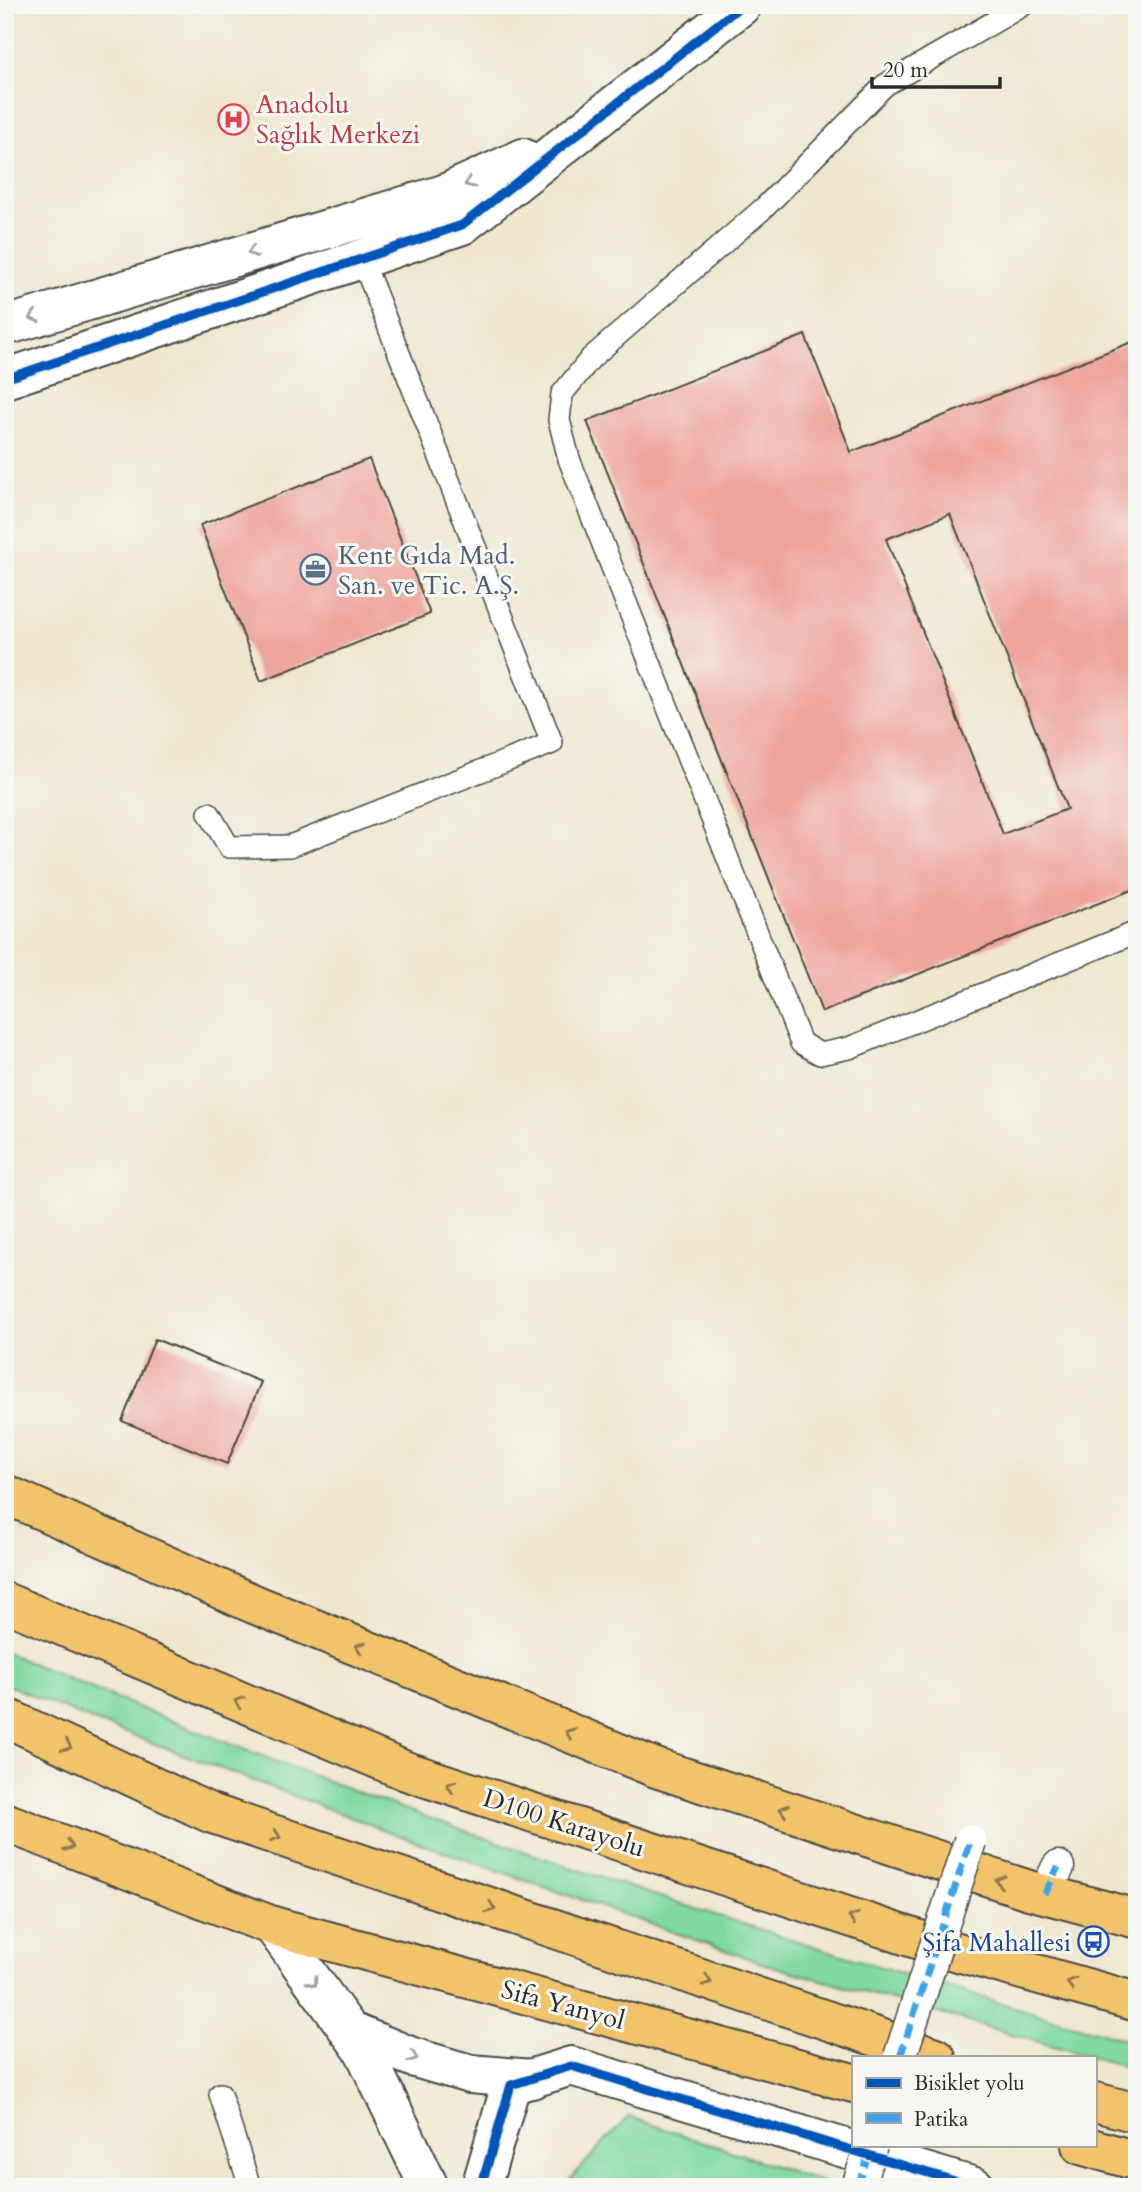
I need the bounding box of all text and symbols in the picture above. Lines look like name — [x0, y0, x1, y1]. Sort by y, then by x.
scale bar — [872, 46, 1000, 90]
text: 20 m — [883, 56, 928, 85]
place label: Anadolu Sağlık Merkezi — [256, 87, 420, 152]
hospital icon: Anadolu Sağlık Merkezi — [216, 102, 250, 136]
one-way arrow — [464, 174, 476, 188]
one-way arrow — [247, 243, 259, 258]
one-way arrow — [29, 308, 41, 323]
place label: Kent Gıda Mad. San. ve Tic. A.Ş. — [338, 538, 519, 603]
office icon: Kent Gıda Mad. San. ve Tic. A.Ş. — [298, 553, 332, 587]
one-way arrow — [354, 1642, 366, 1656]
one-way arrow — [234, 1696, 247, 1710]
one-way arrow — [565, 1727, 577, 1741]
one-way arrow — [60, 1738, 72, 1752]
one-way arrow — [445, 1780, 457, 1794]
street label: D100 Karayolu — [479, 1780, 649, 1866]
one-way arrow — [779, 1804, 791, 1818]
one-way arrow — [269, 1828, 281, 1842]
one-way arrow — [62, 1838, 74, 1852]
one-way arrow — [995, 1874, 1007, 1889]
one-way arrow — [485, 1900, 497, 1914]
one-way arrow — [848, 1912, 860, 1926]
place label: Şifa Mahallesi — [922, 1925, 1071, 1960]
bus stop icon: Şifa Mahallesi — [1077, 1925, 1111, 1959]
street label: Sifa Yanyol — [497, 1972, 629, 2038]
one-way arrow — [700, 1973, 712, 1987]
one-way arrow — [305, 1974, 317, 1986]
one-way arrow — [1065, 1977, 1077, 1992]
one-way arrow — [406, 2049, 418, 2063]
legend — [852, 2056, 1096, 2146]
text: Bisiklet yolu — [914, 2069, 1025, 2098]
text: Patika — [914, 2105, 968, 2134]

